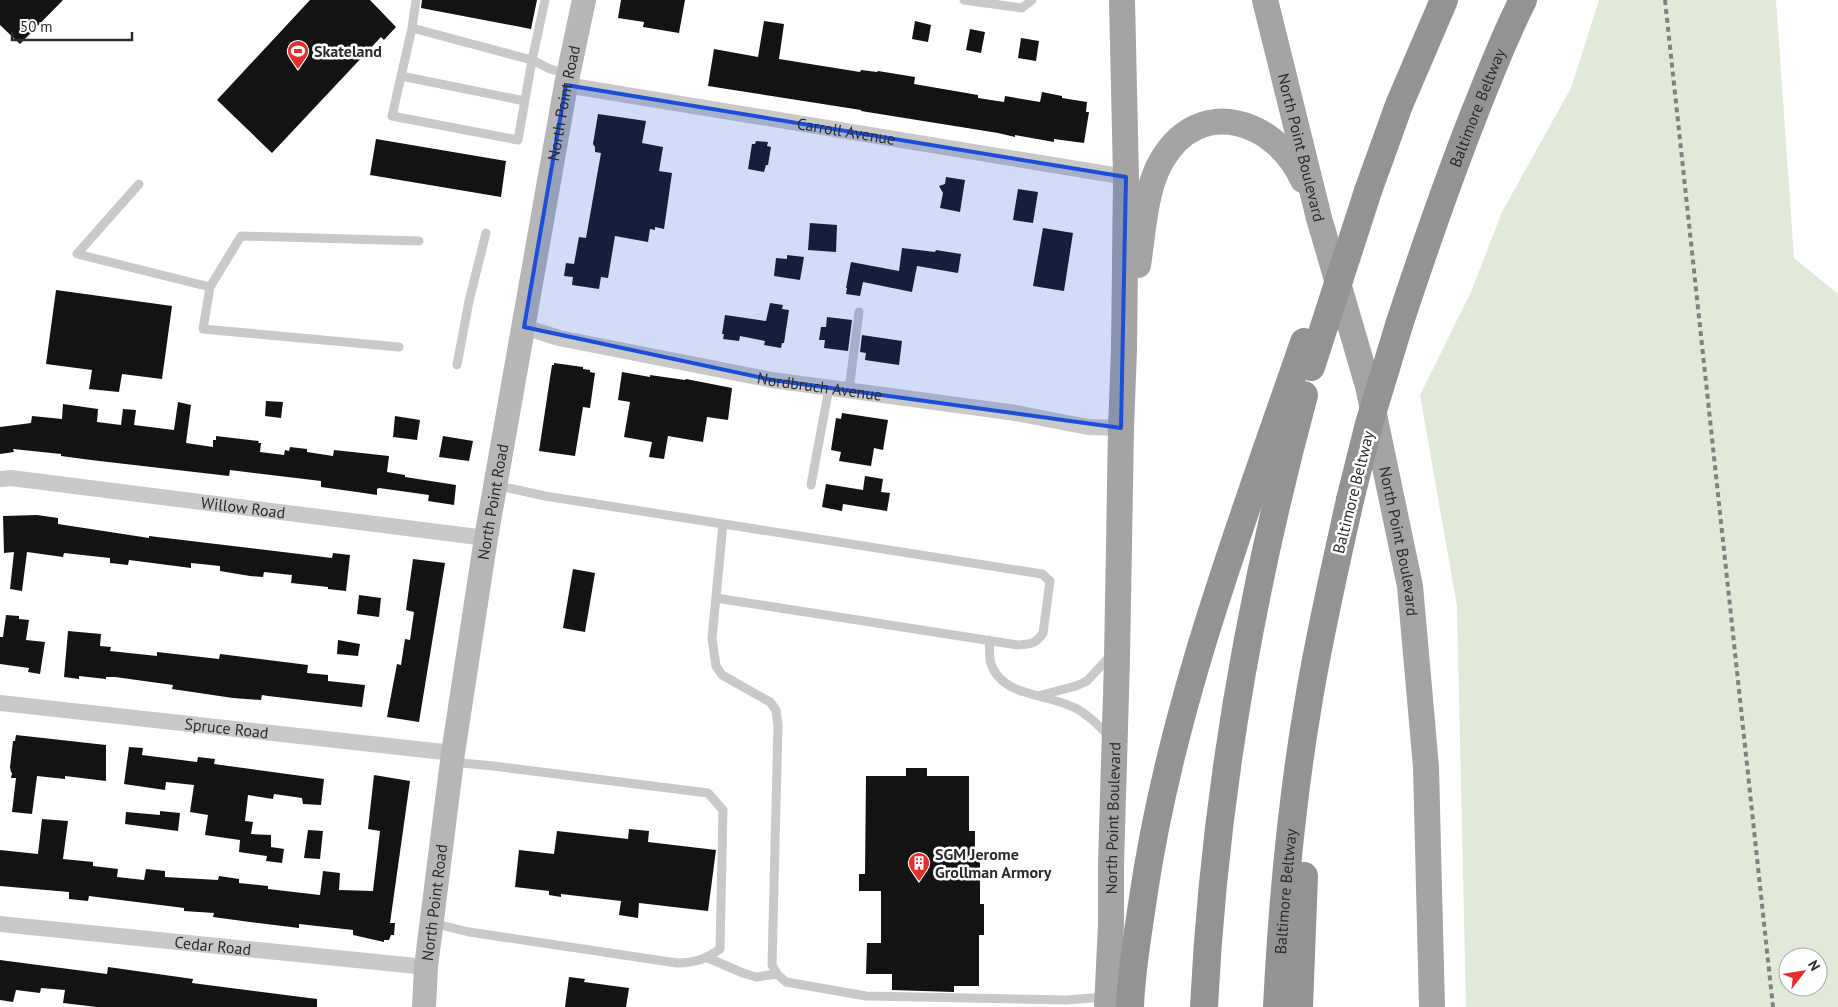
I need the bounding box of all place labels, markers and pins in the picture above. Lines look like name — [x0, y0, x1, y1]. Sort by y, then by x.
sports icon: Skateland — [286, 39, 310, 70]
place label: Skateland — [314, 41, 382, 61]
place label: SGM Jerome Grollman Armory — [935, 844, 1052, 882]
building icon: SGM Jerome Grollman Armory — [907, 851, 931, 882]

